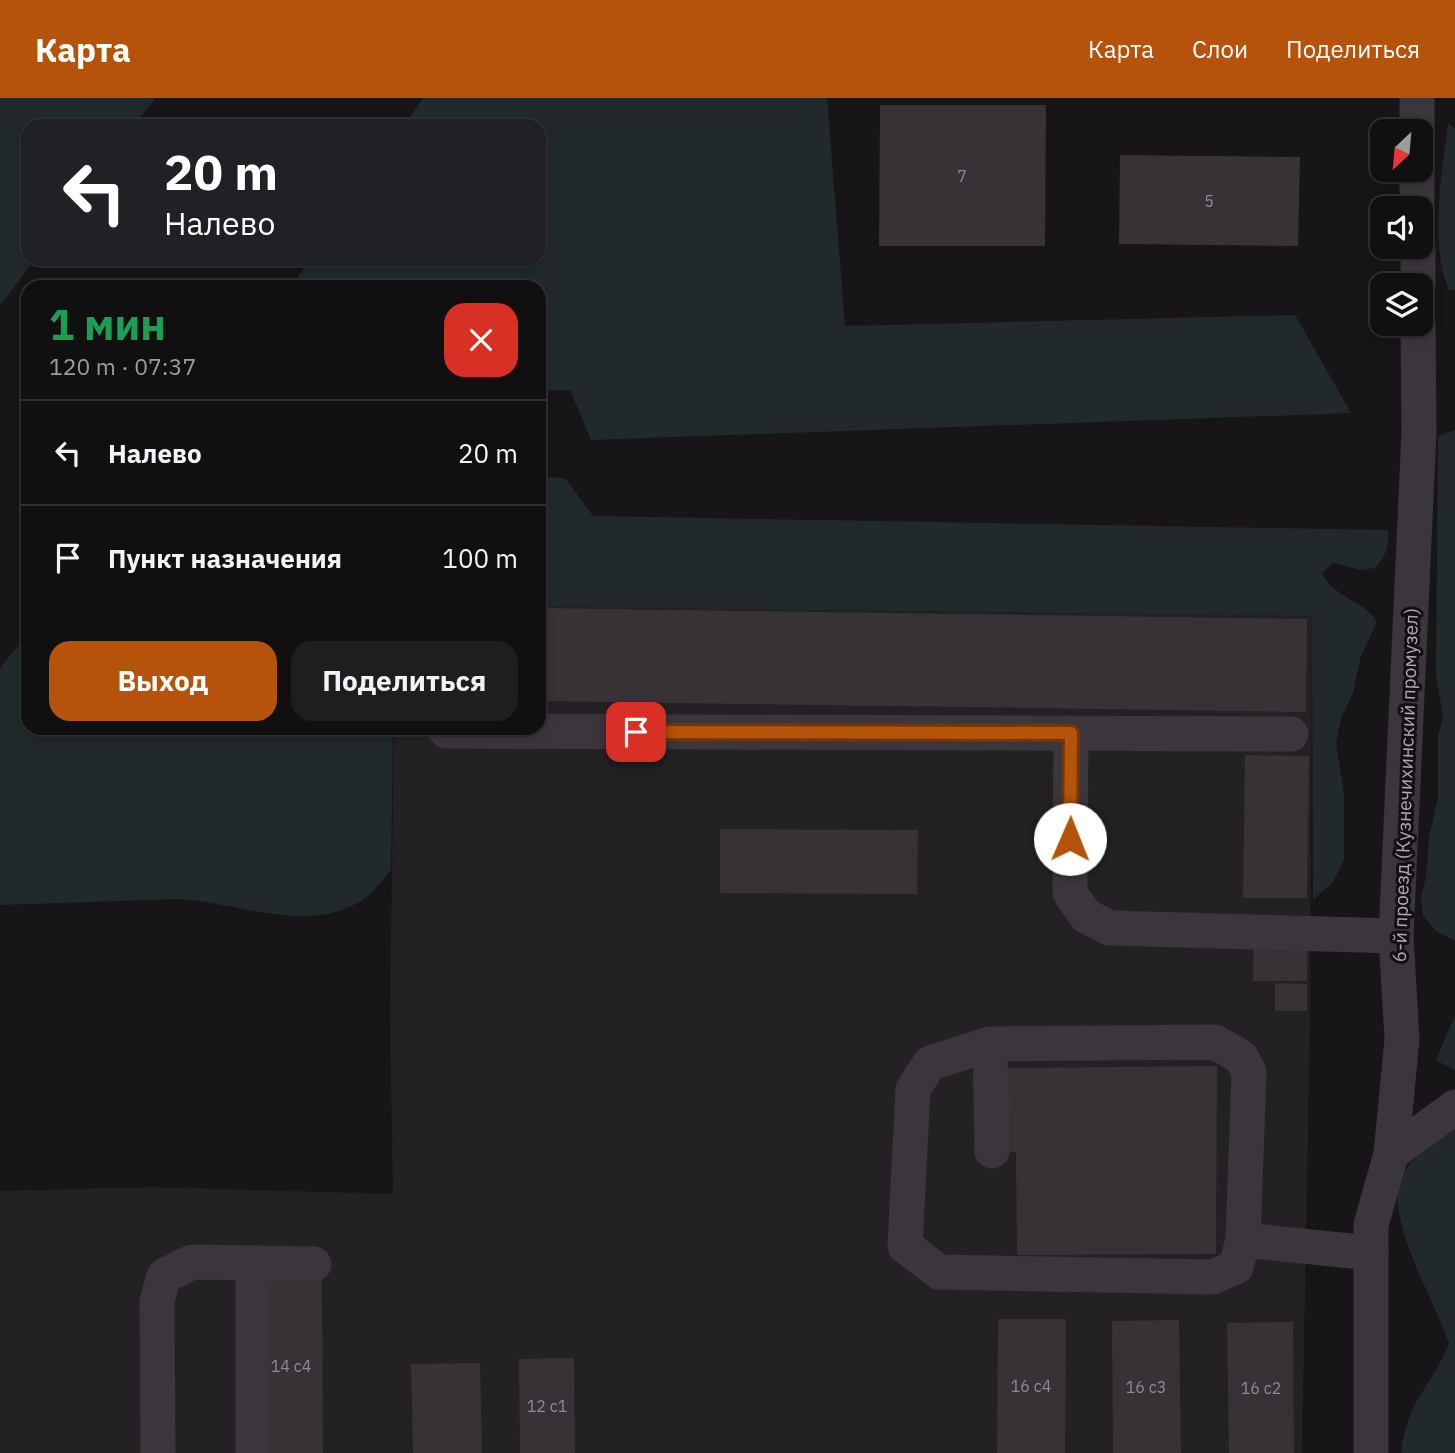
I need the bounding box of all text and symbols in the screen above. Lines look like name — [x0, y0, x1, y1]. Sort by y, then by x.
text: Карта — [35, 28, 131, 71]
text: Карта — [1088, 33, 1154, 65]
text: Слои — [1192, 33, 1248, 65]
text: Поделиться — [1286, 33, 1420, 65]
north arrow — [1370, 119, 1433, 182]
map controls — [1370, 119, 1433, 336]
text: 20 m — [164, 140, 278, 203]
icon: left — [49, 147, 140, 238]
house number: 7 — [957, 166, 967, 186]
house number: 5 — [1204, 191, 1214, 211]
button: sound — [1370, 196, 1433, 259]
text: Налево — [164, 202, 275, 244]
button: layers — [1370, 273, 1433, 336]
text: 1 мин — [49, 297, 166, 352]
button: close — [444, 303, 518, 377]
text: 120 m · 07:37 — [49, 351, 196, 381]
icon: left — [49, 434, 87, 472]
text: Налево — [108, 436, 202, 470]
text: 20 m — [458, 436, 518, 470]
icon: arrive — [49, 539, 87, 577]
text: Пункт назначения — [108, 541, 342, 575]
text: 100 m — [442, 541, 518, 575]
street label: 6-й проезд (Кузнечихинский промузел) — [1387, 607, 1423, 963]
button: Выход — [49, 641, 277, 721]
button: Поделиться — [291, 641, 518, 721]
pin — [606, 702, 666, 762]
icon: arrive — [617, 713, 655, 751]
position arrow — [1033, 802, 1107, 876]
house number: 14 с4 — [271, 1356, 311, 1376]
house number: 16 с4 — [1011, 1376, 1051, 1396]
house number: 16 с3 — [1126, 1377, 1166, 1397]
house number: 16 с2 — [1241, 1378, 1281, 1398]
house number: 12 с1 — [527, 1396, 567, 1416]

